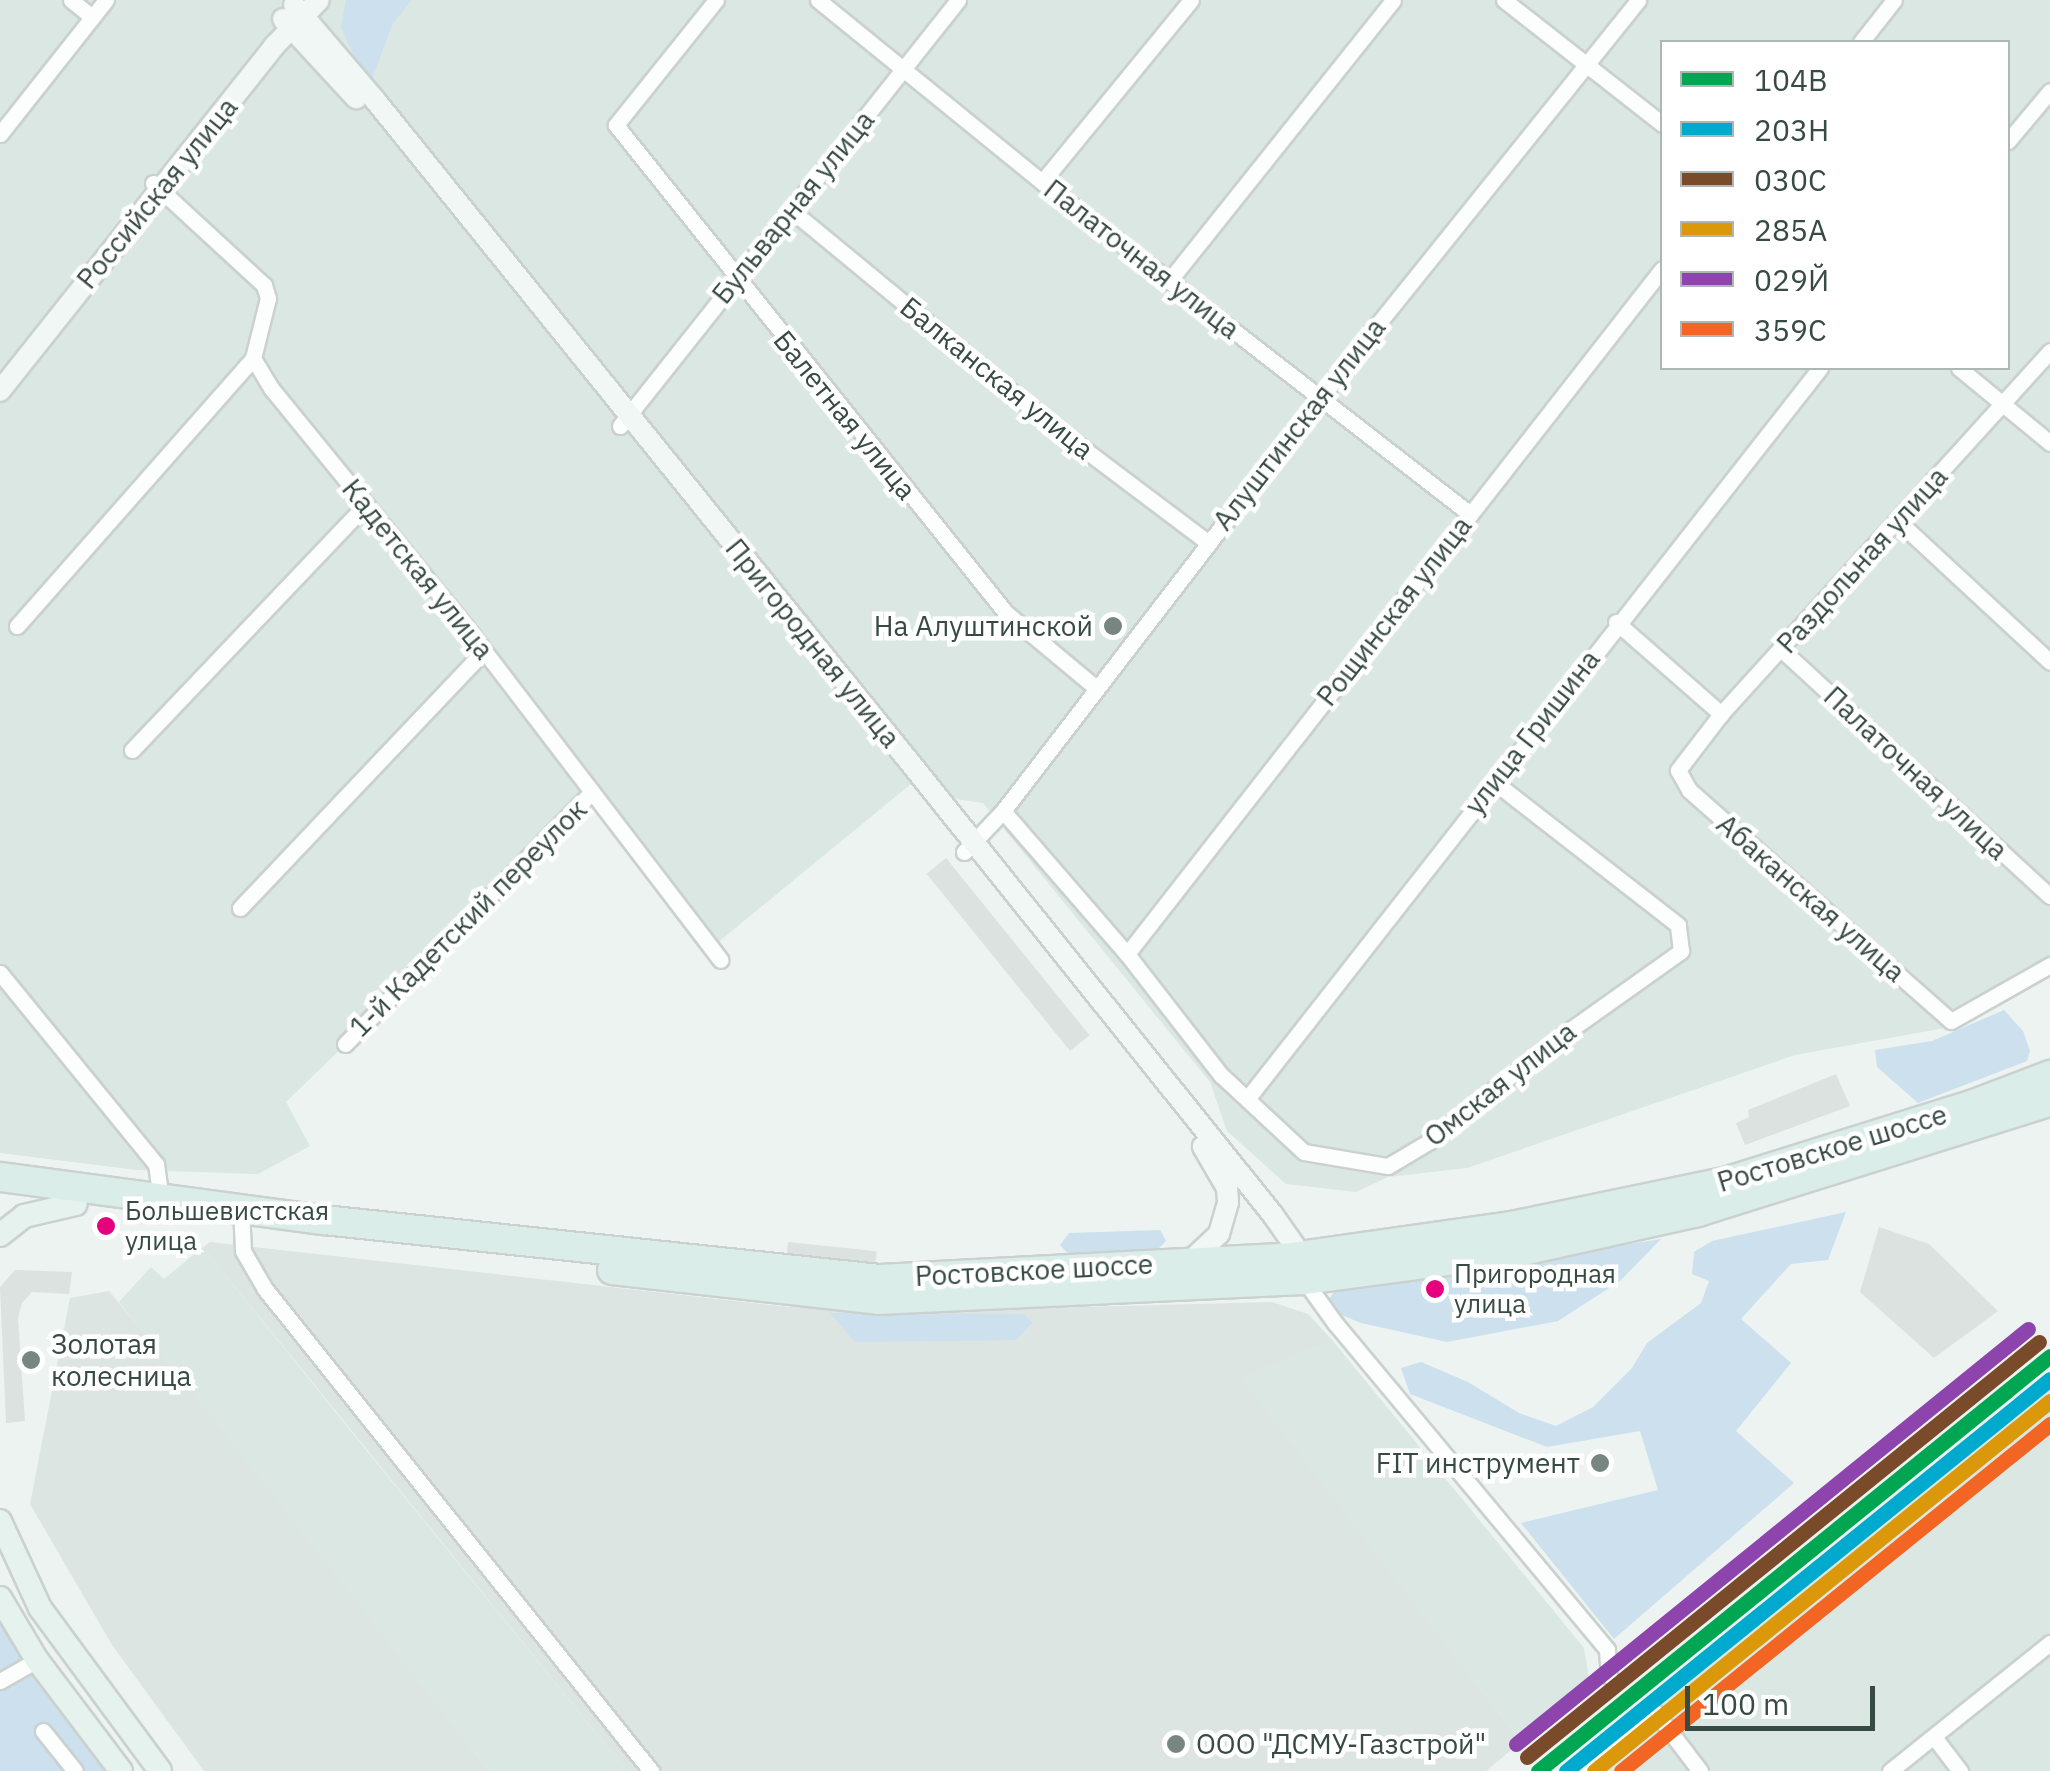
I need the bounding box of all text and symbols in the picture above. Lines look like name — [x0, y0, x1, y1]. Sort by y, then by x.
legend — [1660, 40, 2010, 370]
text: 104В — [1754, 60, 1828, 99]
street label: Российская улица — [70, 91, 244, 295]
street label: Бульварная улица — [705, 104, 881, 310]
text: 203Н — [1754, 110, 1829, 149]
text: 030C — [1754, 160, 1827, 199]
street label: Палаточная улица — [1037, 172, 1247, 346]
text: 285А — [1754, 210, 1827, 249]
text: 029Й — [1754, 260, 1829, 299]
street label: Балканская улица — [894, 290, 1100, 466]
text: 359С — [1754, 310, 1827, 349]
street label: Алуштинская улица — [1206, 311, 1392, 537]
street label: Балетная улица — [767, 324, 923, 506]
street label: Раздольная улица — [1770, 460, 1954, 660]
street label: Кадетская улица — [335, 472, 501, 666]
street label: Рощинская улица — [1310, 509, 1478, 713]
street label: Пригородная улица — [719, 532, 907, 754]
place label: На Алуштинской — [874, 609, 1093, 643]
marker: На Алуштинской — [1102, 615, 1124, 637]
street label: улица Гришина — [1457, 643, 1607, 821]
street label: Палаточная улица — [1817, 679, 2015, 867]
street label: 1-й Кадетский переулок — [342, 792, 594, 1044]
street label: Абаканская улица — [1710, 807, 1912, 989]
street label: Омская улица — [1418, 1015, 1582, 1153]
street label: Ростовское шоссе — [1713, 1097, 1951, 1199]
place label: Большевистская улица — [125, 1195, 329, 1256]
marker: Большевистская улица — [96, 1216, 116, 1236]
street label: Ростовское шоссе — [914, 1247, 1154, 1293]
place label: Пригородная улица — [1454, 1258, 1616, 1320]
marker: Пригородная улица — [1425, 1279, 1445, 1299]
place label: Золотая колесница — [51, 1327, 191, 1393]
marker: Золотая колесница — [20, 1349, 42, 1371]
place label: FIT инструмент — [1376, 1446, 1580, 1480]
marker: FIT инструмент — [1589, 1452, 1611, 1474]
scale bar — [1690, 1666, 1880, 1728]
text: 100 m — [1702, 1684, 1789, 1723]
place label: ООО "ДСМУ-Газстрой" — [1196, 1727, 1486, 1761]
marker: ООО "ДСМУ-Газстрой" — [1165, 1733, 1187, 1755]

